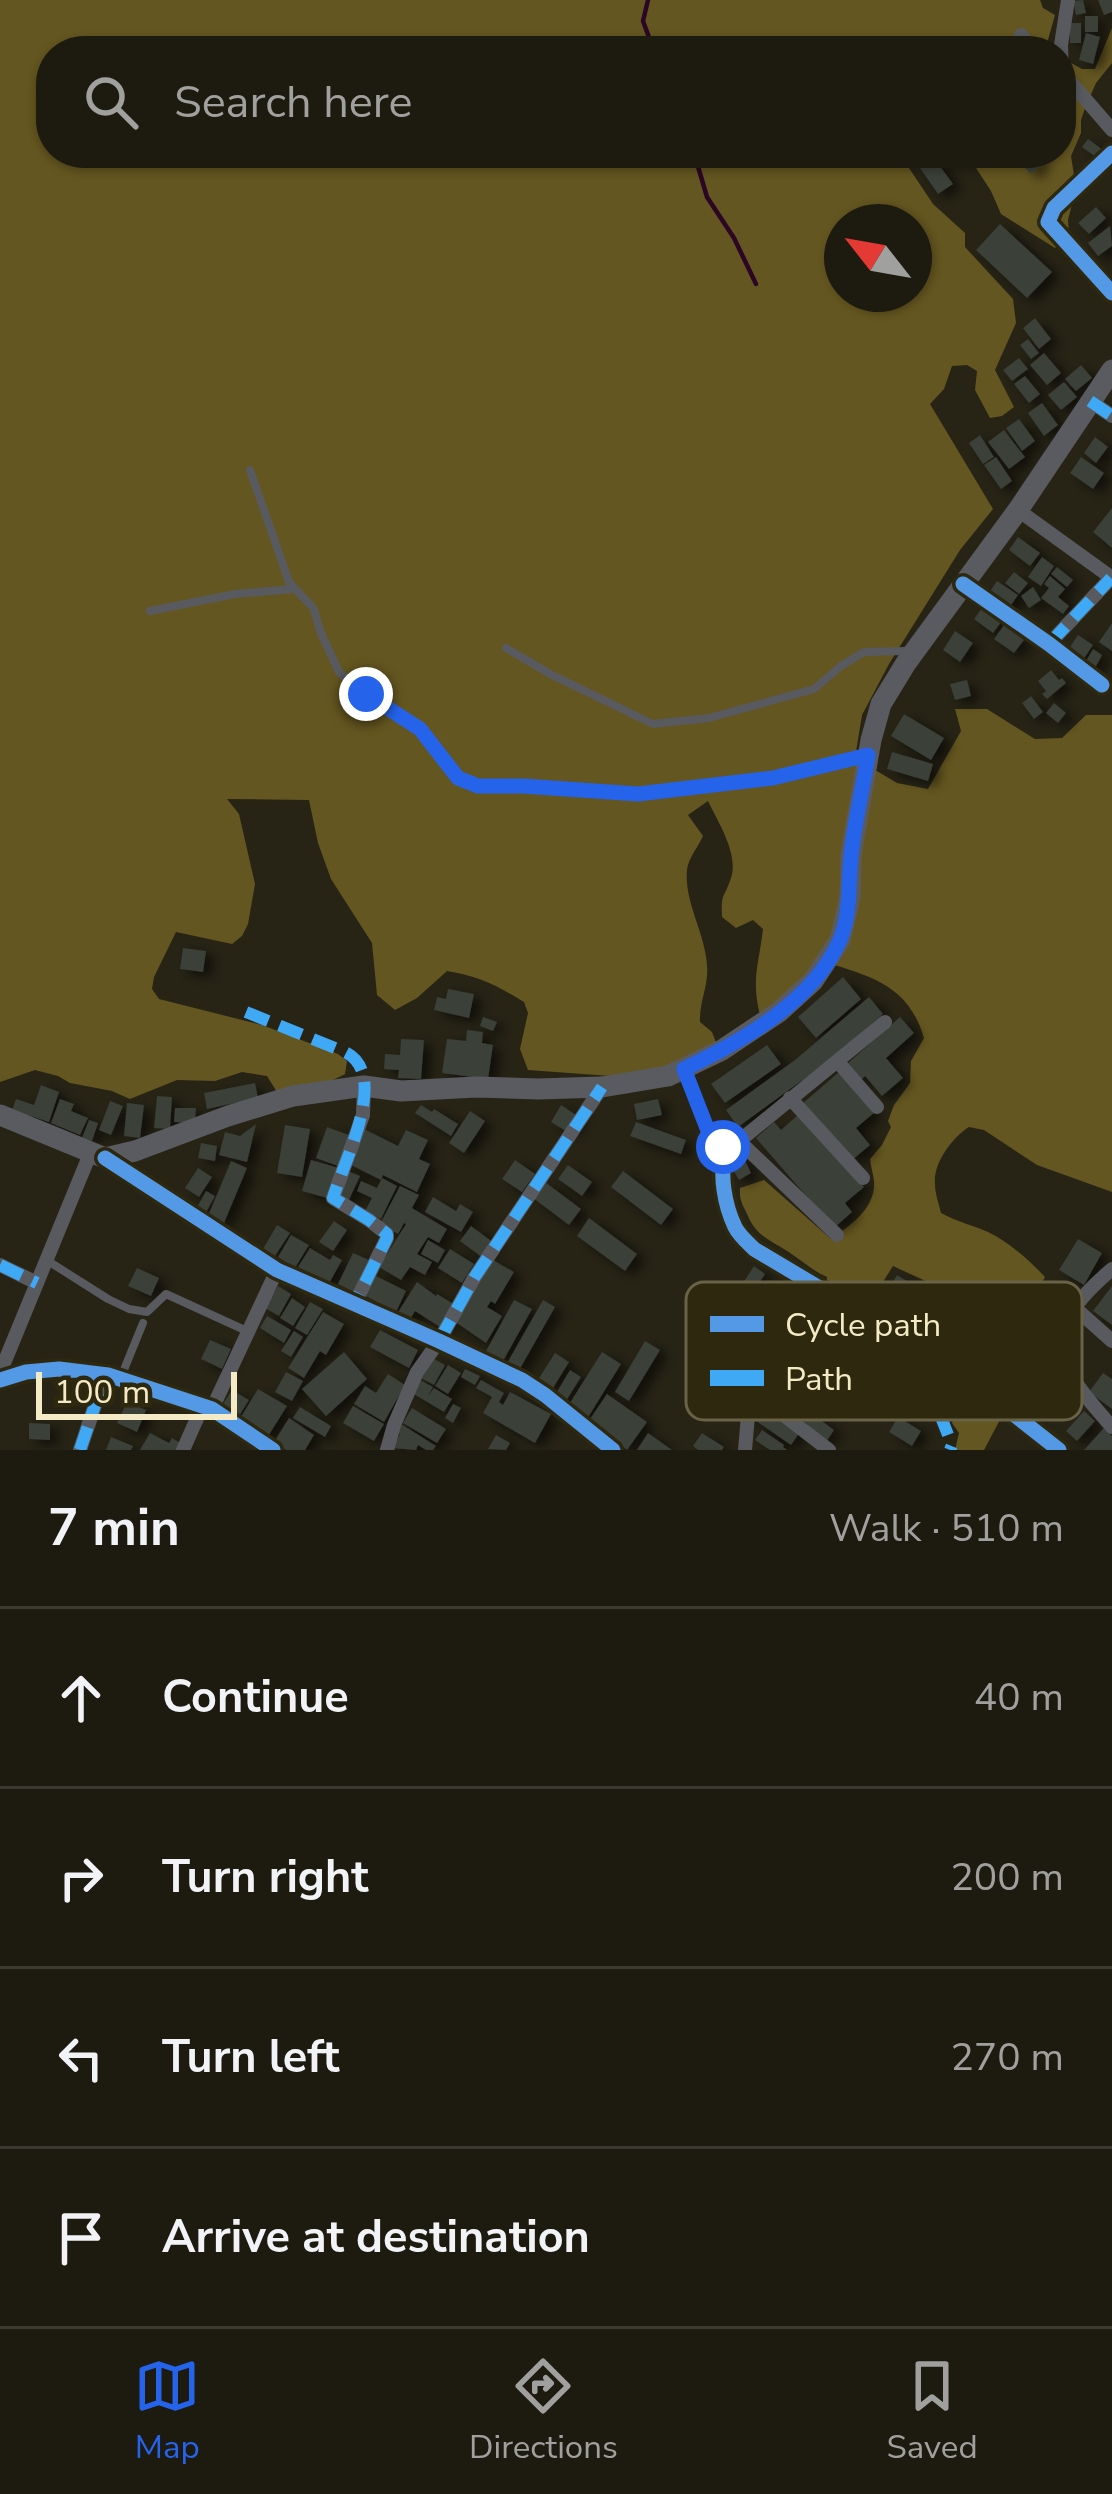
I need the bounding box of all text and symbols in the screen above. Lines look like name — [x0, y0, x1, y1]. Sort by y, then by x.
search box — [36, 36, 1076, 168]
icon: search — [78, 69, 144, 135]
text: Search here — [174, 72, 413, 133]
north arrow — [824, 204, 932, 312]
route end — [339, 667, 393, 721]
route start — [696, 1120, 750, 1174]
legend — [686, 1282, 1082, 1420]
text: Cycle path — [785, 1303, 941, 1348]
text: Path — [785, 1357, 853, 1402]
scale bar — [36, 1366, 237, 1419]
text: 100 m — [54, 1370, 150, 1415]
text: 7 min — [48, 1493, 180, 1563]
text: Walk · 510 m — [829, 1502, 1064, 1555]
icon: ahead — [48, 1665, 114, 1731]
text: Continue — [162, 1667, 349, 1728]
text: 40 m — [974, 1671, 1064, 1724]
icon: right — [48, 1845, 114, 1911]
text: Turn right — [162, 1847, 369, 1908]
text: 200 m — [950, 1851, 1064, 1904]
icon: left — [48, 2025, 114, 2091]
text: Turn left — [162, 2027, 340, 2088]
text: 270 m — [950, 2031, 1064, 2084]
icon: arrive — [48, 2205, 114, 2271]
text: Arrive at destination — [162, 2207, 590, 2268]
tab: Map — [134, 2353, 200, 2470]
tab: Directions — [469, 2353, 618, 2470]
tab: Saved — [886, 2353, 978, 2470]

